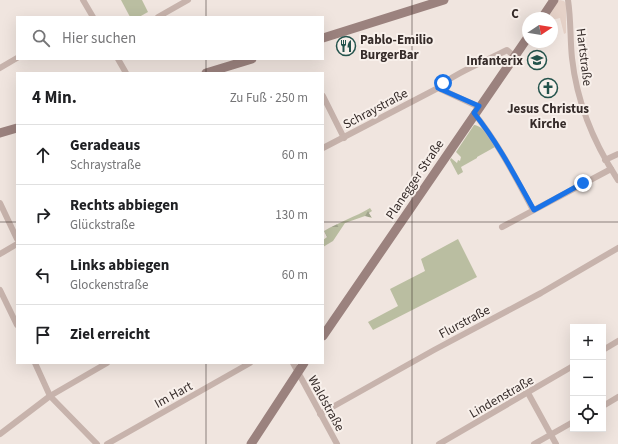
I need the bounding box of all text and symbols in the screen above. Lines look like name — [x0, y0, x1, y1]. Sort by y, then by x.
text: C — [511, 5, 519, 23]
north arrow — [522, 12, 558, 48]
search box — [16, 16, 324, 60]
icon: search — [30, 27, 52, 49]
street label: Hartstraße — [572, 27, 596, 87]
text: Hier suchen — [62, 28, 136, 49]
place label: Pablo-Emilio BurgerBar — [360, 31, 433, 64]
restaurant icon: Pablo-Emilio BurgerBar — [335, 35, 357, 57]
school or university icon: Infanterix — [526, 49, 548, 71]
place label: Infanterix — [466, 52, 523, 70]
route start — [434, 74, 452, 92]
church icon: Jesus Christus Kirche — [537, 77, 559, 99]
street label: Schraystraße — [340, 84, 411, 134]
text: 4 Min. — [32, 86, 77, 110]
text: Zu Fuß · 250 m — [230, 89, 308, 107]
place label: Jesus Christus Kirche — [507, 100, 589, 133]
text: Geradeaus — [70, 135, 140, 156]
street label: Planegger Straße — [381, 136, 448, 223]
icon: ahead — [32, 144, 54, 166]
text: 60 m — [282, 146, 308, 164]
text: Schraystraße — [70, 156, 141, 174]
route end — [574, 174, 592, 192]
text: Rechts abbiegen — [70, 195, 179, 216]
icon: right — [32, 204, 54, 226]
text: 130 m — [275, 206, 308, 224]
text: Glückstraße — [70, 216, 135, 234]
text: Links abbiegen — [70, 255, 169, 276]
icon: left — [32, 264, 54, 286]
text: 60 m — [282, 266, 308, 284]
text: Glockenstraße — [70, 276, 148, 294]
street label: Flurstraße — [436, 301, 493, 343]
icon: arrive — [32, 324, 54, 346]
text: Ziel erreicht — [70, 324, 150, 345]
map controls — [570, 324, 606, 432]
button: + — [570, 324, 606, 360]
button: − — [570, 360, 606, 396]
street label: Lindenstraße — [466, 371, 537, 423]
street label: Waldstraße — [303, 372, 349, 435]
street label: Im Hart — [151, 377, 196, 413]
button: locate — [570, 396, 606, 432]

